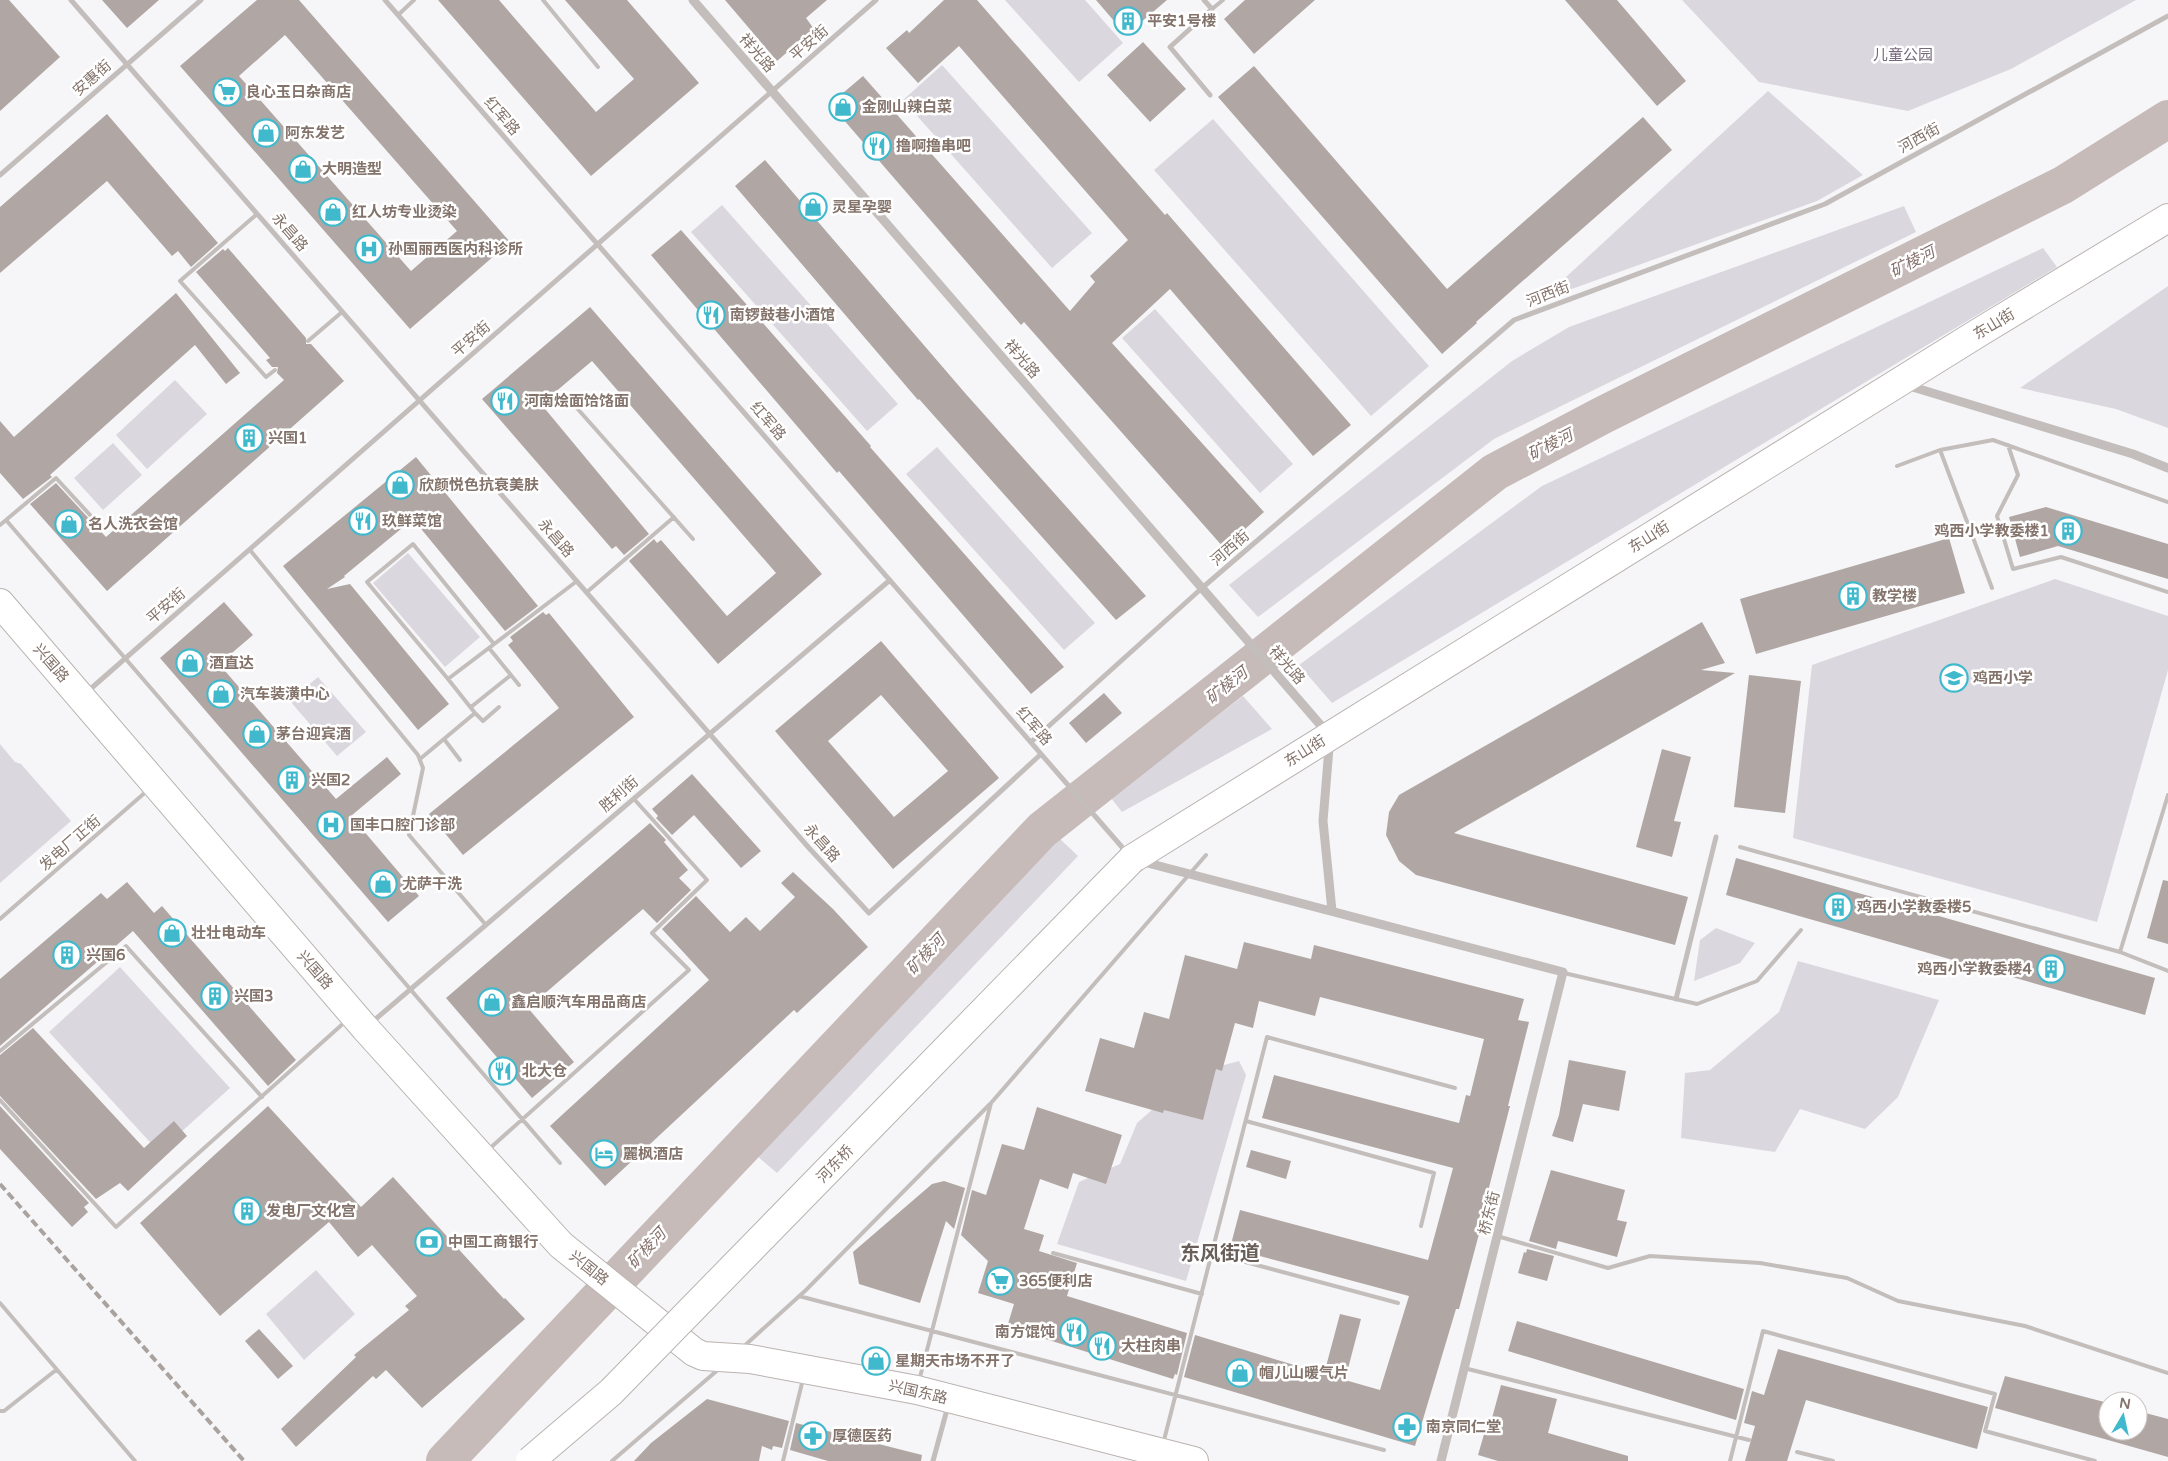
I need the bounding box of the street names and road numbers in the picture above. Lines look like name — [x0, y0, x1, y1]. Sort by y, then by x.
street label: 平安街 — [786, 21, 832, 65]
street label: 祥光路 — [735, 30, 779, 76]
street label: 安惠街 — [69, 56, 115, 100]
street label: 红军路 — [480, 93, 524, 139]
street label: 河西街 — [1895, 119, 1943, 157]
street label: 永昌路 — [268, 209, 312, 255]
street label: 河西街 — [1524, 278, 1572, 310]
street label: 东山街 — [1970, 305, 2018, 343]
street label: 平安街 — [448, 317, 494, 361]
street label: 祥光路 — [1000, 336, 1044, 382]
street label: 红军路 — [746, 398, 790, 444]
street label: 永昌路 — [534, 515, 578, 561]
street label: 东山街 — [1625, 517, 1673, 557]
street label: 河西街 — [1207, 526, 1253, 570]
street label: 平安街 — [143, 584, 189, 628]
street label: 兴国路 — [29, 640, 73, 686]
street label: 祥光路 — [1265, 642, 1309, 688]
street label: 红军路 — [1012, 703, 1056, 749]
street label: 东山街 — [1281, 731, 1329, 771]
street label: 胜利街 — [596, 772, 642, 816]
street label: 发电厂正街 — [36, 812, 104, 874]
street label: 永昌路 — [800, 820, 844, 866]
street label: 兴国路 — [293, 947, 337, 993]
street label: 河东桥 — [813, 1142, 857, 1186]
street label: 桥东街 — [1475, 1189, 1503, 1237]
street label: 兴国路 — [566, 1247, 612, 1289]
street label: 兴国东路 — [887, 1376, 949, 1408]

